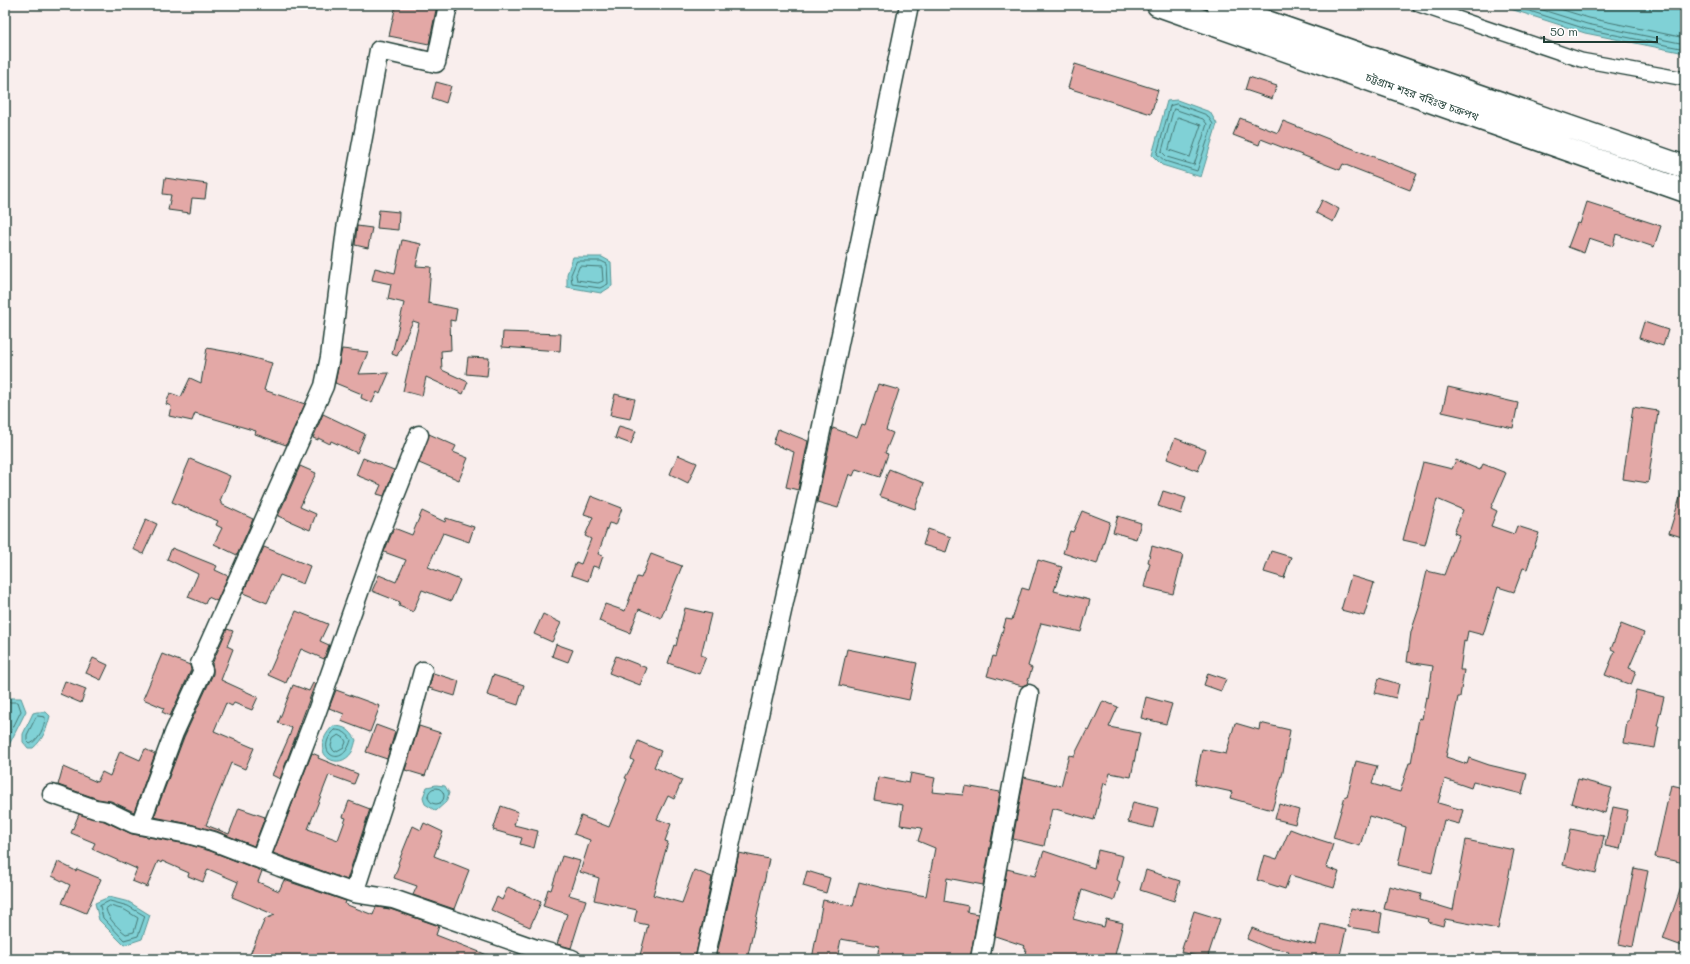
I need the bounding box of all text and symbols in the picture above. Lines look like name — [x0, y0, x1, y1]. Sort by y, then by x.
scale bar — [1544, 18, 1657, 44]
text: 50 m — [1550, 23, 1578, 39]
street label: চট্টগ্রাম শহর বহিঃস্ত চক্রপথ — [1363, 69, 1482, 124]

